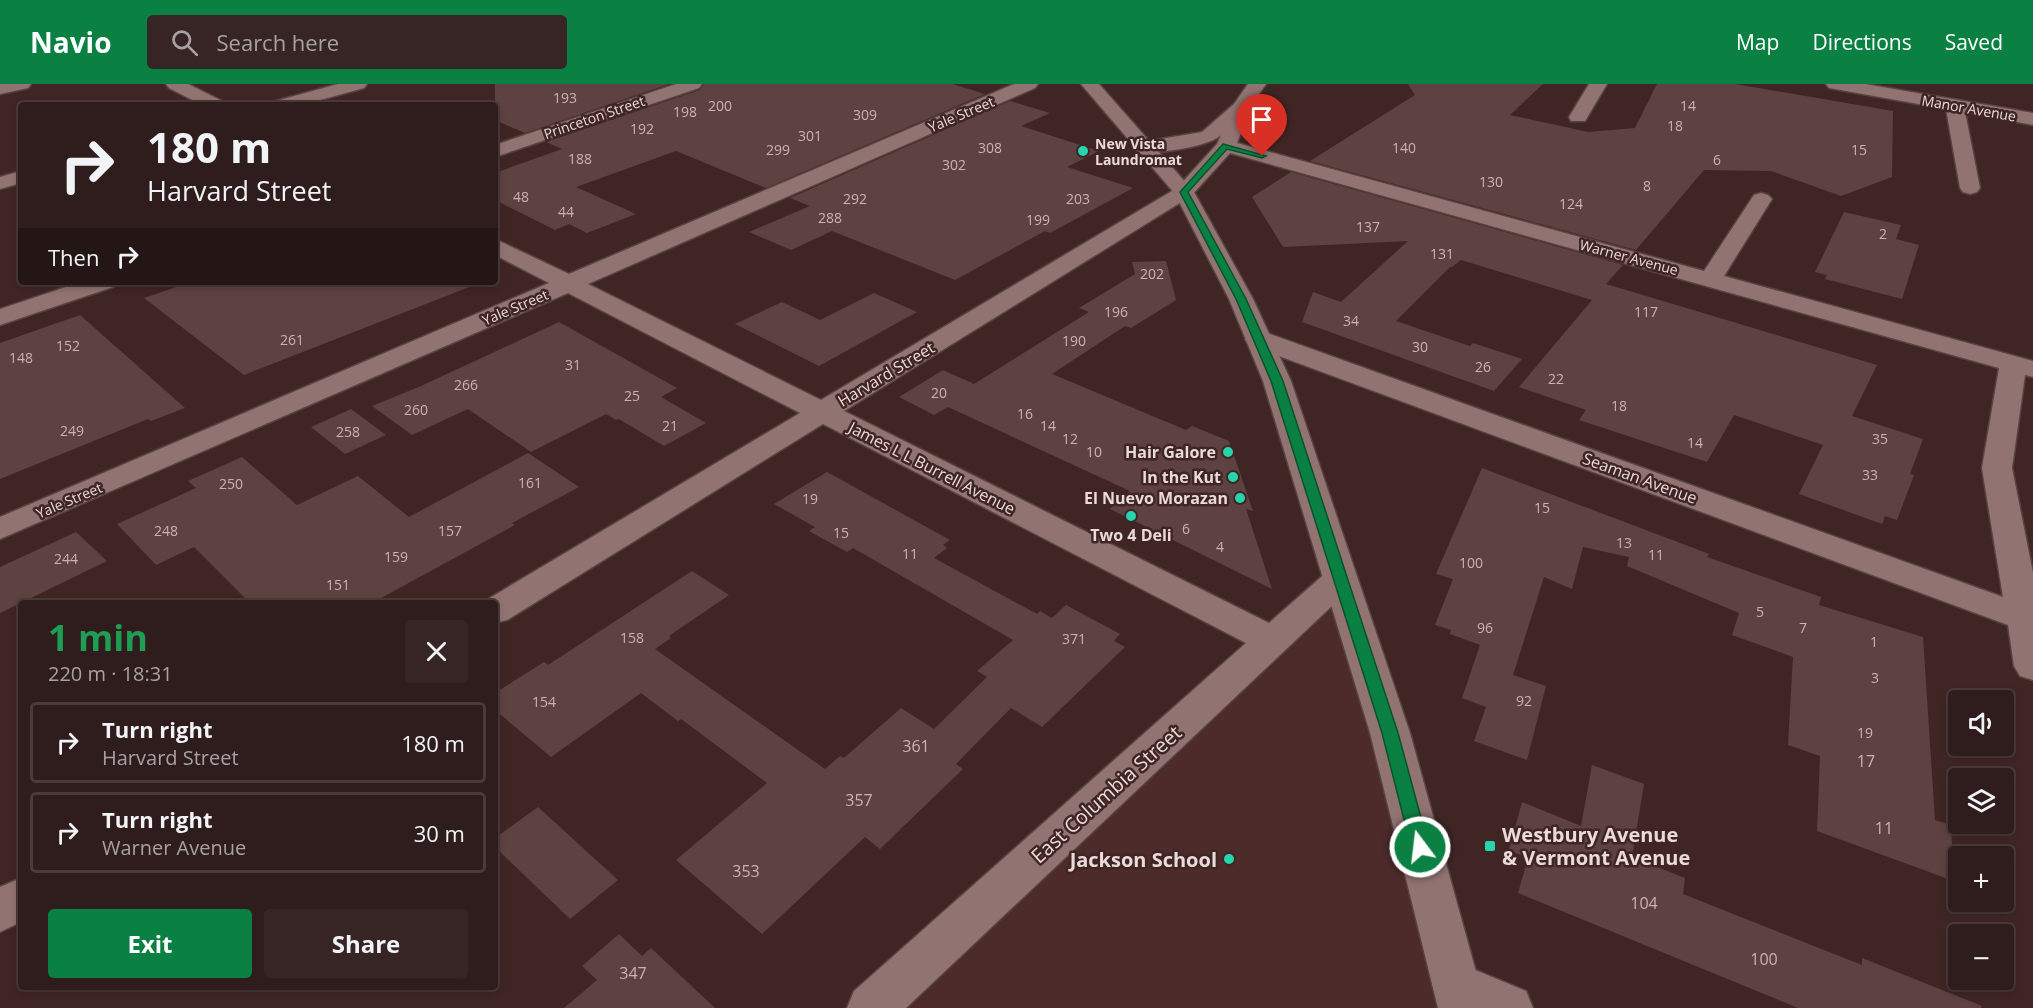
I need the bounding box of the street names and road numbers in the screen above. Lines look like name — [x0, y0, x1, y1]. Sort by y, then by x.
street label: Manor Avenue — [1920, 90, 2018, 126]
street label: Princeton Street — [541, 91, 647, 143]
street label: Yale Street — [925, 92, 997, 136]
street label: Warner Avenue — [1578, 235, 1680, 279]
street label: Yale Street — [479, 285, 551, 329]
street label: Harvard Street — [833, 336, 939, 412]
street label: James L L Burrell Avenue — [843, 416, 1019, 520]
street label: Seaman Avenue — [1580, 447, 1700, 509]
street label: Yale Street — [33, 478, 105, 522]
street label: East Columbia Street — [1025, 719, 1187, 869]

